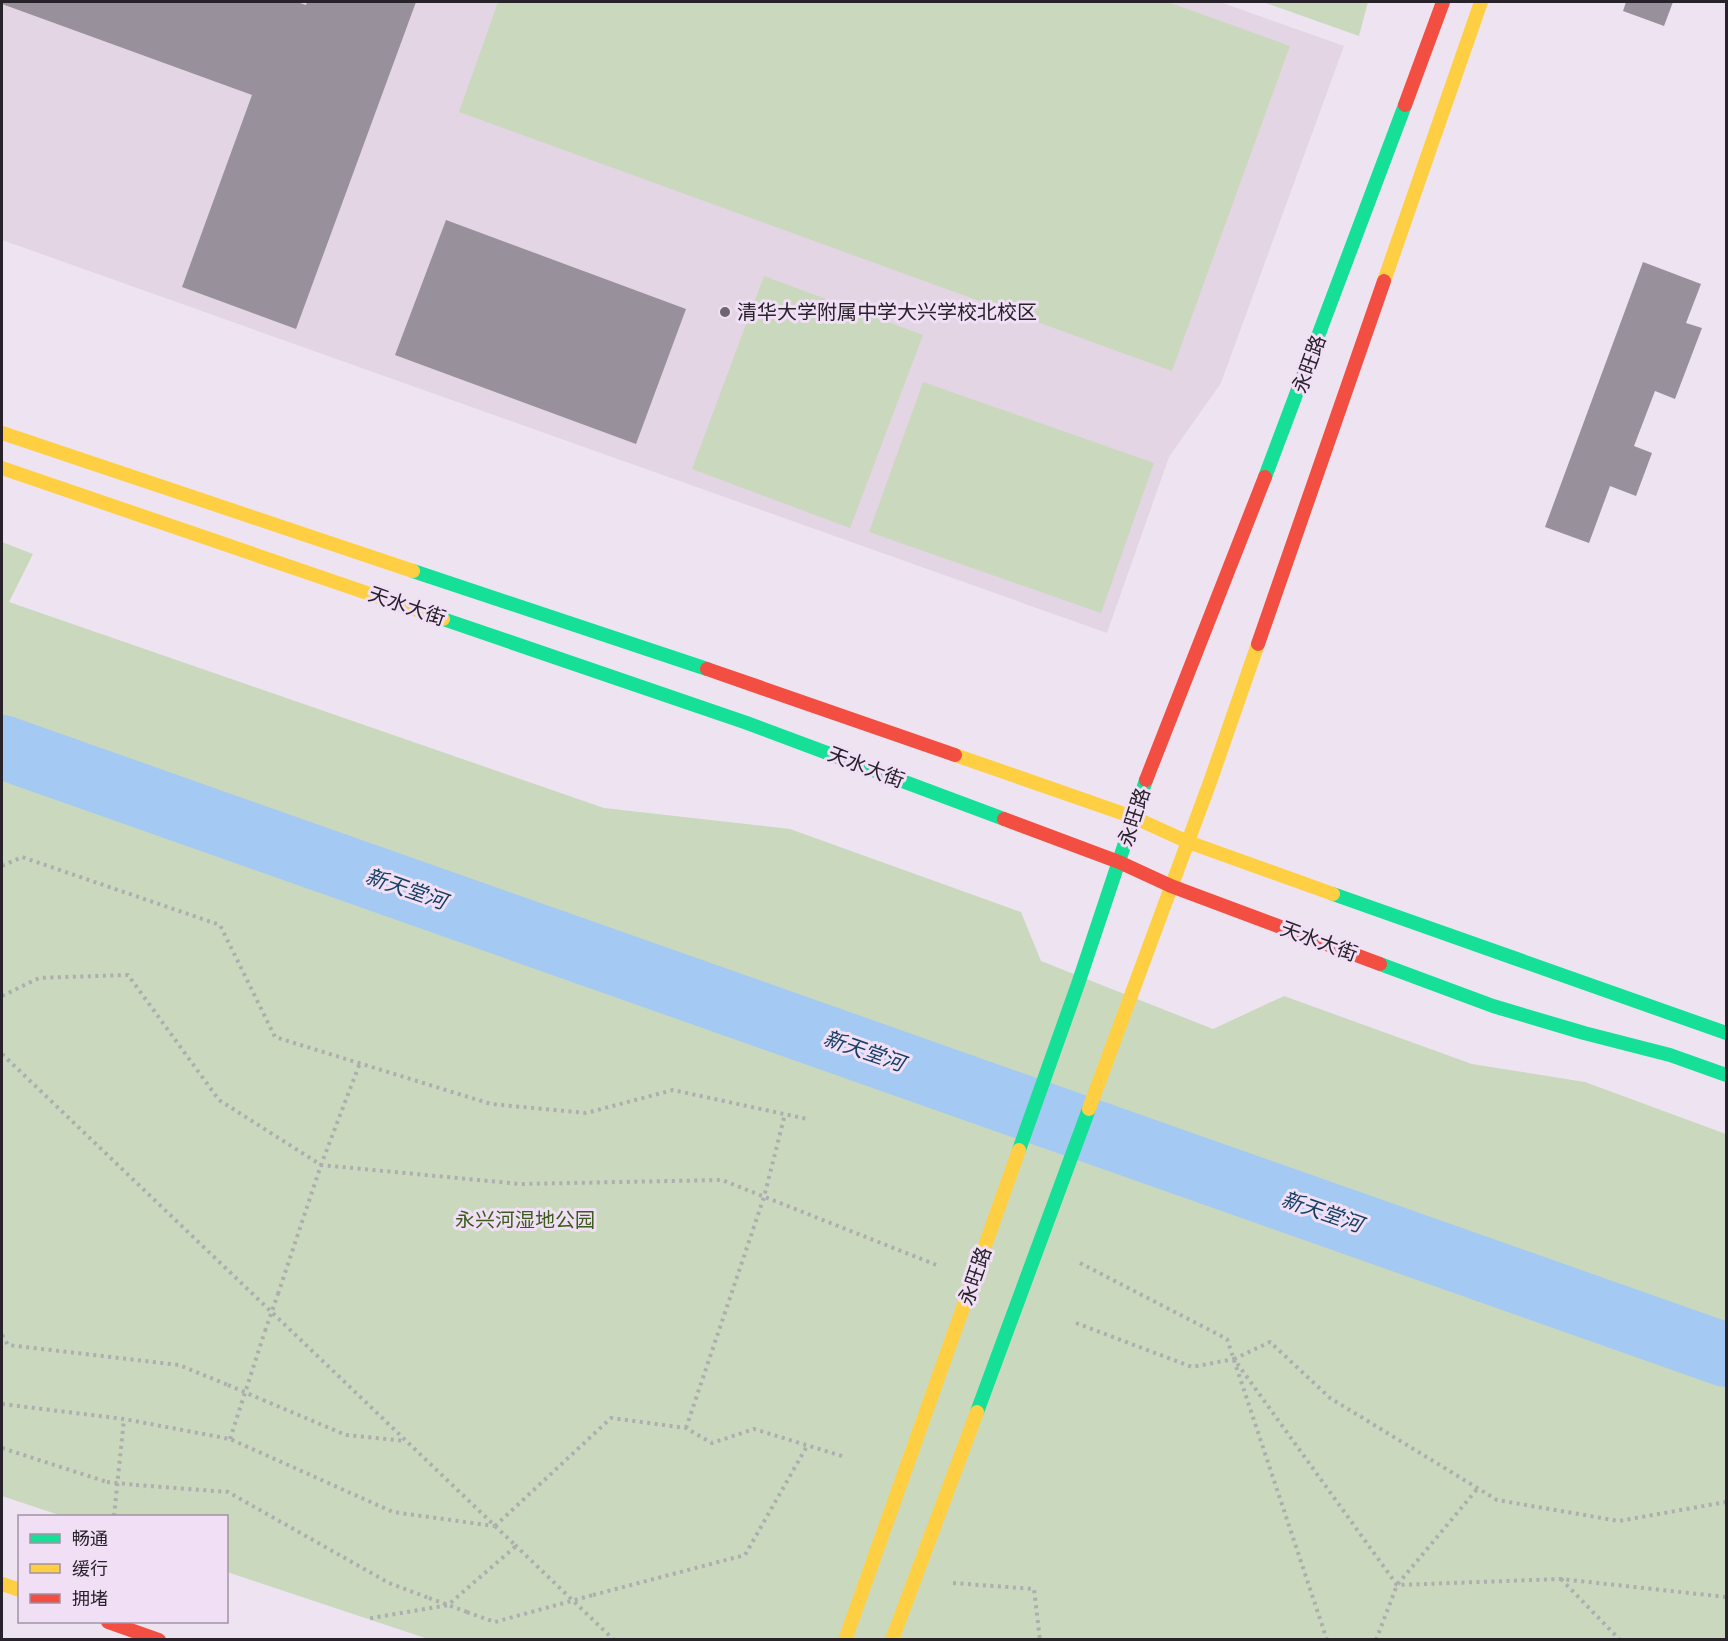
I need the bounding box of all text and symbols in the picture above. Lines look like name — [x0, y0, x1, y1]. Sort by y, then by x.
place label: 清华大学附属中学大兴学校北校区 — [737, 301, 1037, 324]
marker: 清华大学附属中学大兴学校北校区 — [718, 305, 732, 319]
street label: 永旺路 — [1288, 332, 1331, 396]
street label: 天水大街 — [365, 583, 448, 630]
street label: 天水大街 — [824, 742, 907, 793]
street label: 永旺路 — [1114, 785, 1155, 849]
water label: 新天堂河 — [362, 864, 453, 915]
street label: 天水大街 — [1277, 917, 1360, 966]
water label: 新天堂河 — [820, 1026, 911, 1077]
water label: 新天堂河 — [1278, 1187, 1369, 1238]
park label: 永兴河湿地公园 — [455, 1209, 595, 1232]
street label: 永旺路 — [955, 1244, 996, 1308]
legend — [18, 1515, 228, 1623]
text: 畅通 — [72, 1528, 108, 1550]
text: 缓行 — [72, 1558, 108, 1580]
text: 拥堵 — [72, 1588, 108, 1610]

